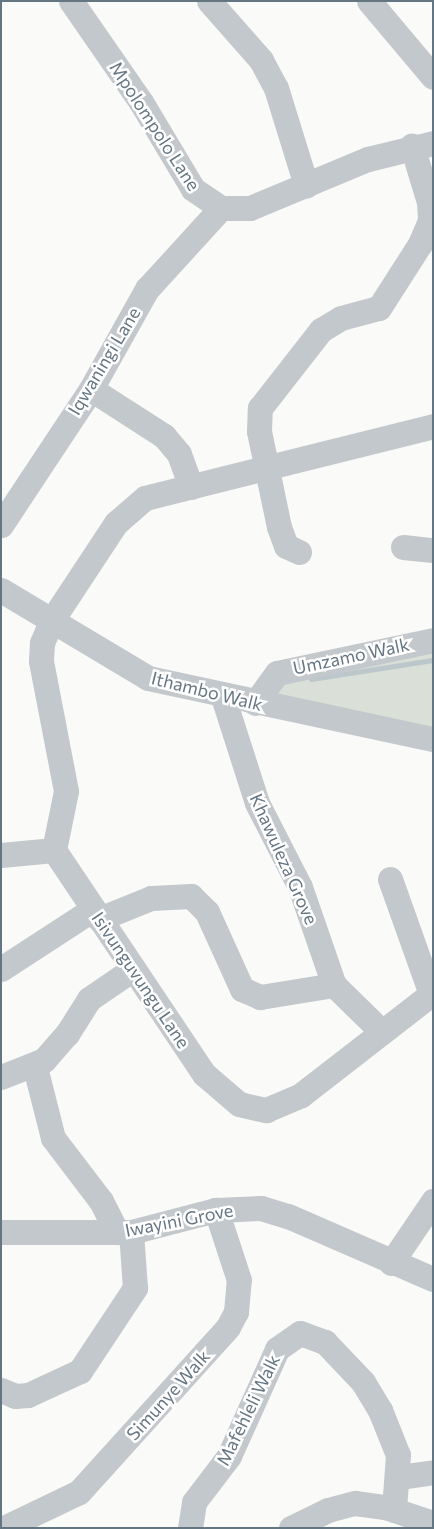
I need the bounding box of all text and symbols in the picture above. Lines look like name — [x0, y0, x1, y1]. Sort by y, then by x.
street label: Mpolompolo Lane — [105, 57, 205, 195]
street label: Iqwaningi Lane — [63, 303, 145, 419]
street label: Umzamo Walk — [291, 633, 411, 679]
street label: Ithambo Walk — [149, 667, 265, 715]
street label: Khawuleza Grove — [245, 790, 323, 928]
street label: Isivunguvungu Lane — [87, 908, 195, 1052]
street label: Iwayini Grove — [123, 1199, 235, 1241]
street label: Simunye Walk — [122, 1345, 214, 1445]
street label: Mafehleli Walk — [212, 1351, 284, 1469]

